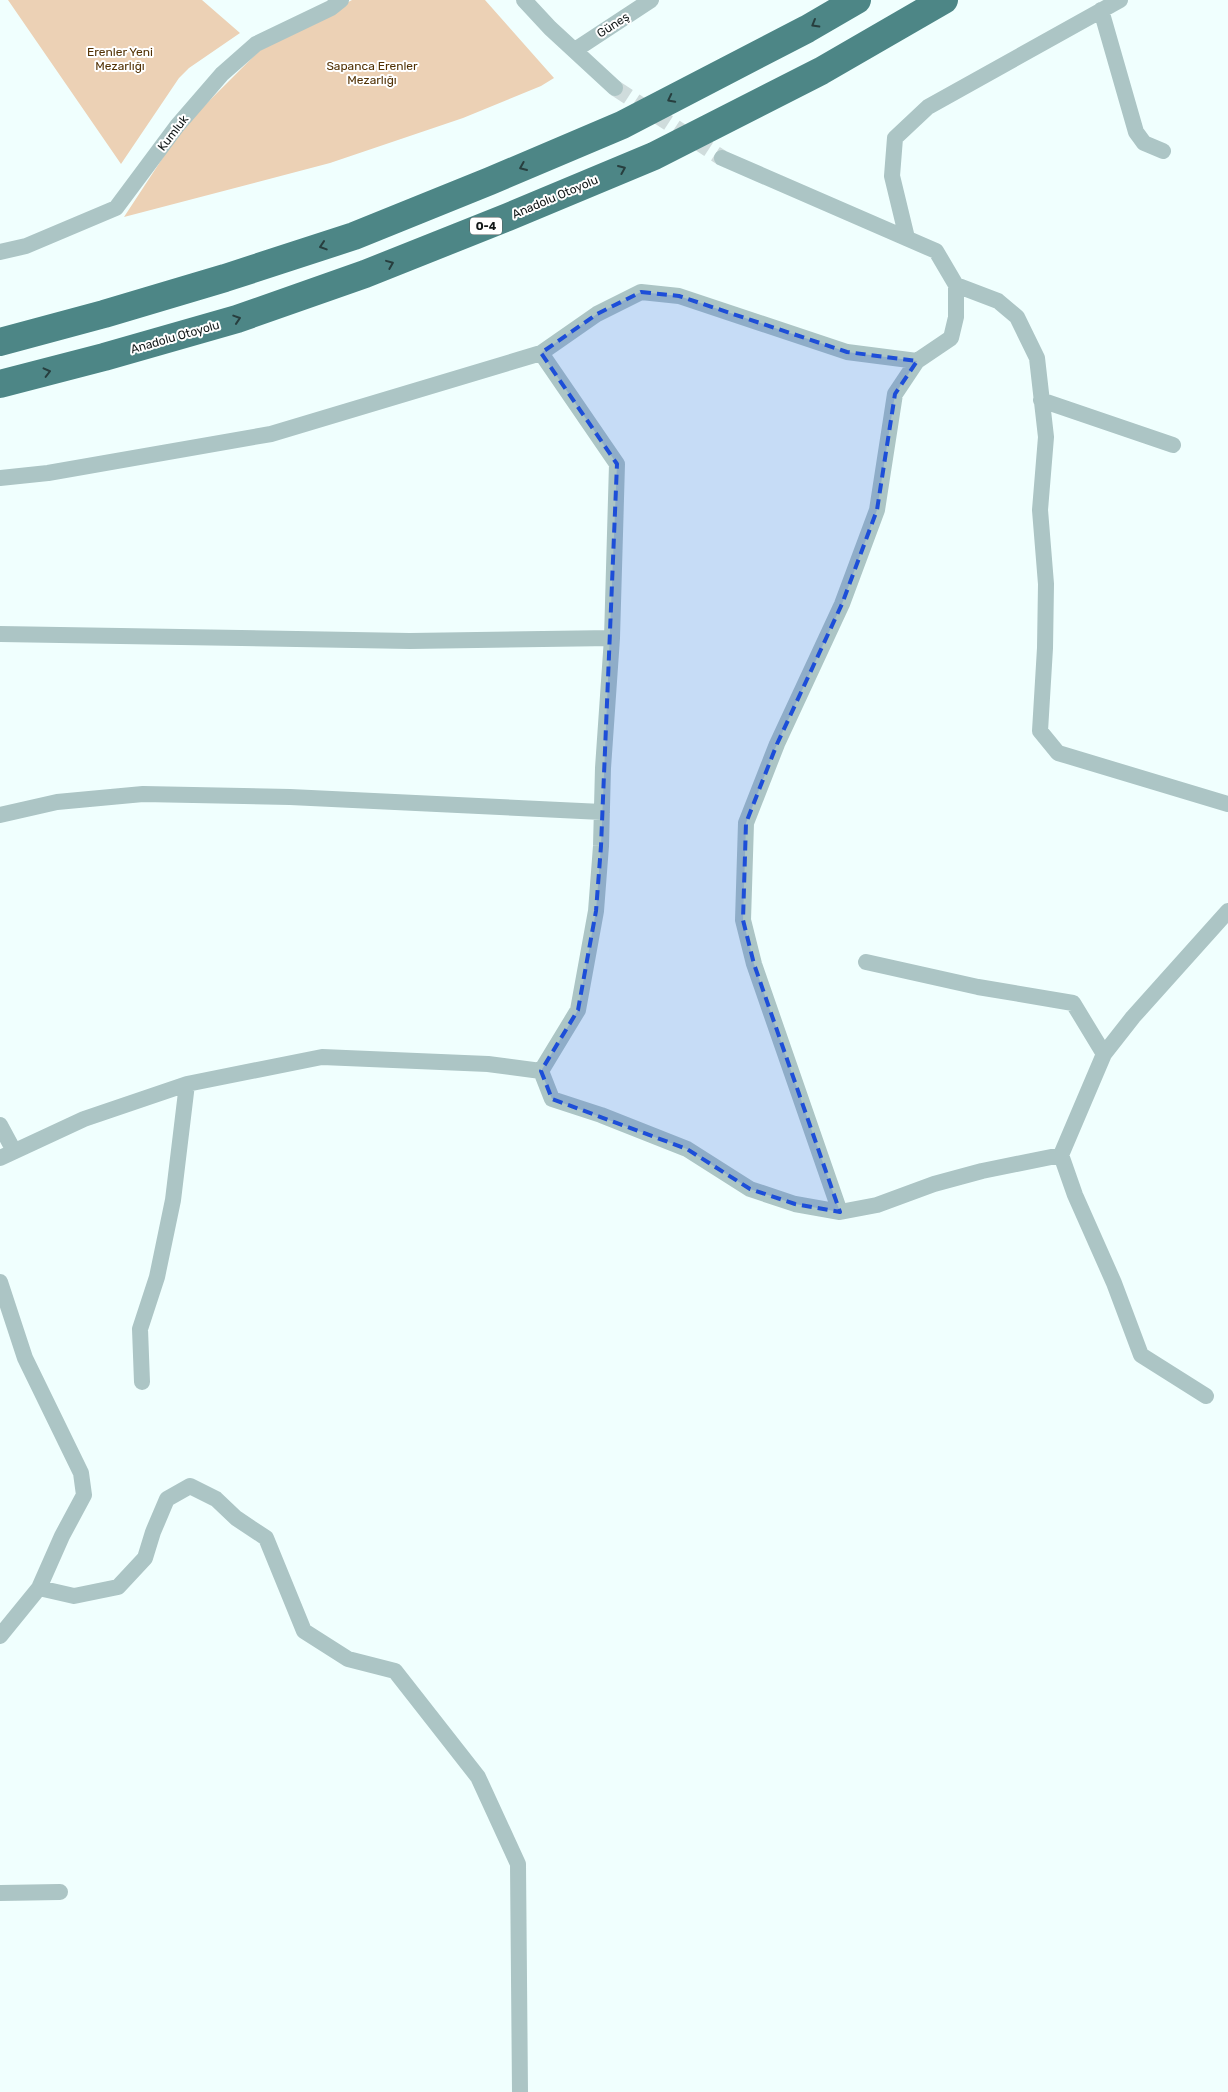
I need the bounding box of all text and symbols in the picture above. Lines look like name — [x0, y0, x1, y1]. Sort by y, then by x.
street label: Güneş — [594, 9, 632, 41]
one-way arrow — [812, 18, 821, 28]
park label: Erenler Yeni Mezarlığı — [87, 45, 153, 73]
park label: Sapanca Erenler Mezarlığı — [326, 59, 418, 87]
one-way arrow — [667, 93, 676, 103]
street label: Kumluk — [155, 112, 192, 154]
one-way arrow — [519, 161, 528, 171]
one-way arrow — [617, 165, 626, 176]
street label: Anadolu Otoyolu — [510, 173, 600, 221]
road number: O-4 — [470, 218, 502, 235]
one-way arrow — [320, 240, 328, 250]
one-way arrow — [386, 260, 394, 270]
one-way arrow — [233, 314, 241, 324]
street label: Anadolu Otoyolu — [129, 318, 221, 356]
one-way arrow — [43, 367, 52, 378]

